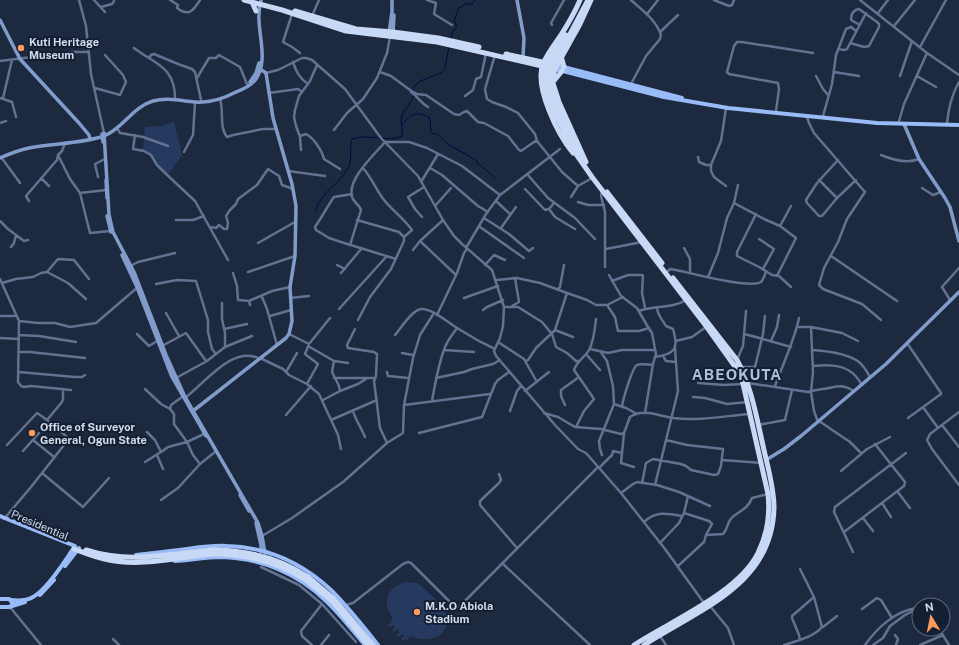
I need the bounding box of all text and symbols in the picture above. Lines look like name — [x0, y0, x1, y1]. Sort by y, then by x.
place label: Kuti Heritage Museum — [29, 36, 99, 61]
marker: Kuti Heritage Museum — [16, 43, 26, 53]
district label: ABEOKUTA — [692, 366, 782, 383]
place label: Office of Surveyor General, Ogun State — [40, 421, 147, 446]
marker: Office of Surveyor General, Ogun State — [27, 428, 37, 438]
street label: Presidential — [10, 508, 70, 542]
north arrow — [911, 597, 951, 637]
place label: M.K.O Abiola Stadium — [425, 600, 493, 625]
text: N — [924, 600, 935, 614]
marker: M.K.O Abiola Stadium — [412, 607, 422, 617]

